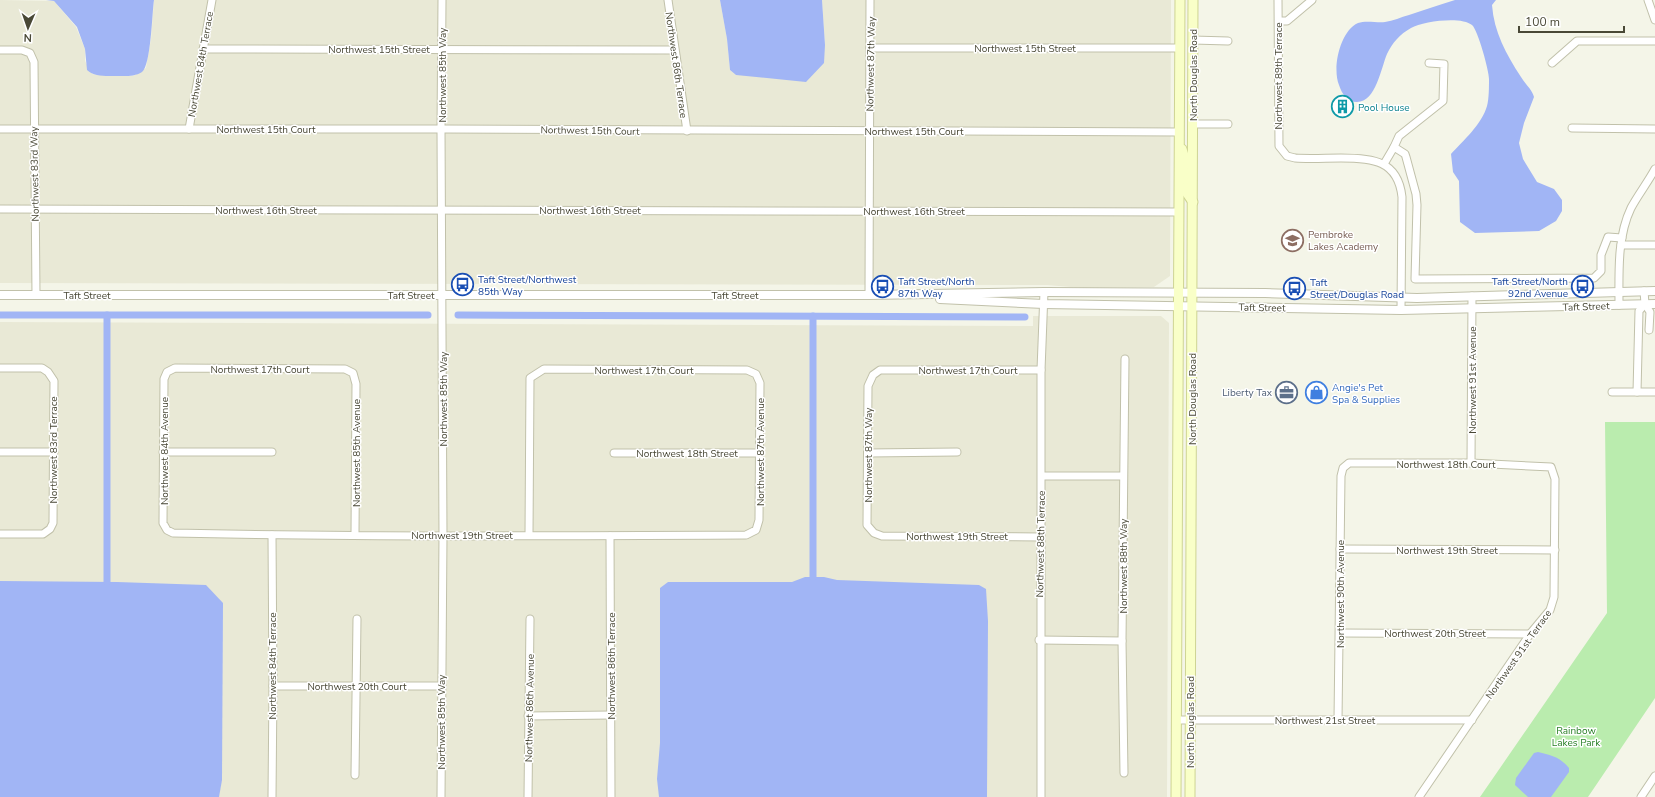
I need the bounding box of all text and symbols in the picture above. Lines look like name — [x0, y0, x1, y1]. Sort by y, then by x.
north arrow — [8, 8, 48, 48]
scale bar — [1519, 8, 1624, 34]
street label: Northwest 84th Terrace — [185, 10, 217, 118]
street label: Northwest 86th Terrace — [662, 11, 690, 119]
text: 100 m — [1525, 14, 1560, 30]
street label: Northwest 87th Way — [863, 16, 879, 112]
street label: Northwest 89th Terrace — [1272, 22, 1286, 130]
street label: Northwest 85th Way — [436, 27, 450, 123]
street label: North Douglas Road — [1187, 29, 1201, 121]
text: N — [23, 30, 32, 45]
street label: Northwest 15th Street — [974, 42, 1076, 56]
street label: Northwest 15th Street — [328, 43, 430, 57]
building icon: Pool House — [1330, 94, 1356, 120]
place label: Pool House — [1358, 101, 1410, 115]
street label: Northwest 15th Court — [216, 123, 316, 137]
street label: Northwest 15th Court — [540, 123, 640, 139]
street label: Northwest 83rd Way — [27, 125, 43, 222]
street label: Northwest 15th Court — [864, 125, 964, 139]
street label: Northwest 16th Street — [215, 204, 317, 218]
street label: Northwest 16th Street — [539, 204, 641, 218]
street label: Northwest 16th Street — [863, 205, 965, 219]
school or university icon: Pembroke Lakes Academy — [1279, 227, 1305, 253]
place label: Pembroke Lakes Academy — [1308, 228, 1379, 254]
bus stop icon: Taft Street/Northwest 85th Way — [449, 272, 475, 298]
place label: Taft Street/Northwest 85th Way — [478, 273, 577, 299]
bus stop icon: Taft Street/North 87th Way — [870, 274, 896, 300]
bus stop icon: Taft Street/North 92nd Avenue — [1570, 274, 1596, 300]
place label: Taft Street/North 87th Way — [898, 275, 974, 301]
bus stop icon: Taft Street/Douglas Road — [1282, 275, 1308, 301]
place label: Taft Street/North 92nd Avenue — [1492, 275, 1568, 301]
place label: Taft Street/Douglas Road — [1310, 276, 1404, 302]
street label: Taft Street — [63, 289, 111, 303]
street label: Taft Street — [387, 289, 435, 303]
street label: Taft Street — [711, 289, 759, 303]
street label: Taft Street — [1562, 299, 1610, 315]
street label: Taft Street — [1238, 301, 1286, 315]
street label: Northwest 91st Avenue — [1466, 326, 1480, 434]
street label: Northwest 85th Way — [437, 351, 451, 447]
street label: North Douglas Road — [1186, 353, 1200, 445]
street label: Northwest 17th Court — [210, 363, 310, 377]
street label: Northwest 17th Court — [594, 364, 694, 378]
street label: Northwest 17th Court — [918, 364, 1018, 378]
office icon: Liberty Tax — [1274, 379, 1300, 405]
shop icon: Angie's Pet Spa & Supplies — [1303, 380, 1329, 406]
place label: Angie's Pet Spa & Supplies — [1332, 381, 1400, 407]
place label: Liberty Tax — [1222, 386, 1273, 400]
street label: Northwest 83rd Terrace — [47, 396, 61, 504]
street label: Northwest 84th Avenue — [158, 397, 172, 505]
street label: Northwest 87th Avenue — [754, 398, 768, 506]
street label: Northwest 85th Avenue — [350, 399, 364, 507]
street label: Northwest 87th Way — [862, 407, 876, 503]
street label: Northwest 18th Street — [636, 447, 738, 461]
street label: Northwest 18th Court — [1396, 458, 1496, 472]
street label: Northwest 88th Terrace — [1033, 490, 1049, 598]
street label: Northwest 88th Way — [1117, 518, 1131, 614]
street label: Northwest 19th Street — [411, 529, 513, 543]
street label: Northwest 19th Street — [906, 530, 1008, 544]
street label: Northwest 90th Avenue — [1334, 540, 1348, 648]
street label: Northwest 19th Street — [1396, 544, 1498, 558]
street label: Northwest 91st Terrace — [1483, 607, 1555, 702]
street label: Northwest 84th Terrace — [266, 612, 280, 720]
street label: Northwest 86th Terrace — [605, 612, 619, 720]
street label: Northwest 20th Street — [1384, 627, 1486, 641]
street label: Northwest 86th Avenue — [522, 654, 538, 762]
street label: Northwest 85th Way — [435, 674, 449, 770]
street label: North Douglas Road — [1184, 676, 1198, 768]
street label: Northwest 20th Court — [307, 680, 407, 694]
street label: Northwest 21st Street — [1275, 714, 1376, 728]
park label: Rainbow Lakes Park — [1552, 724, 1601, 750]

